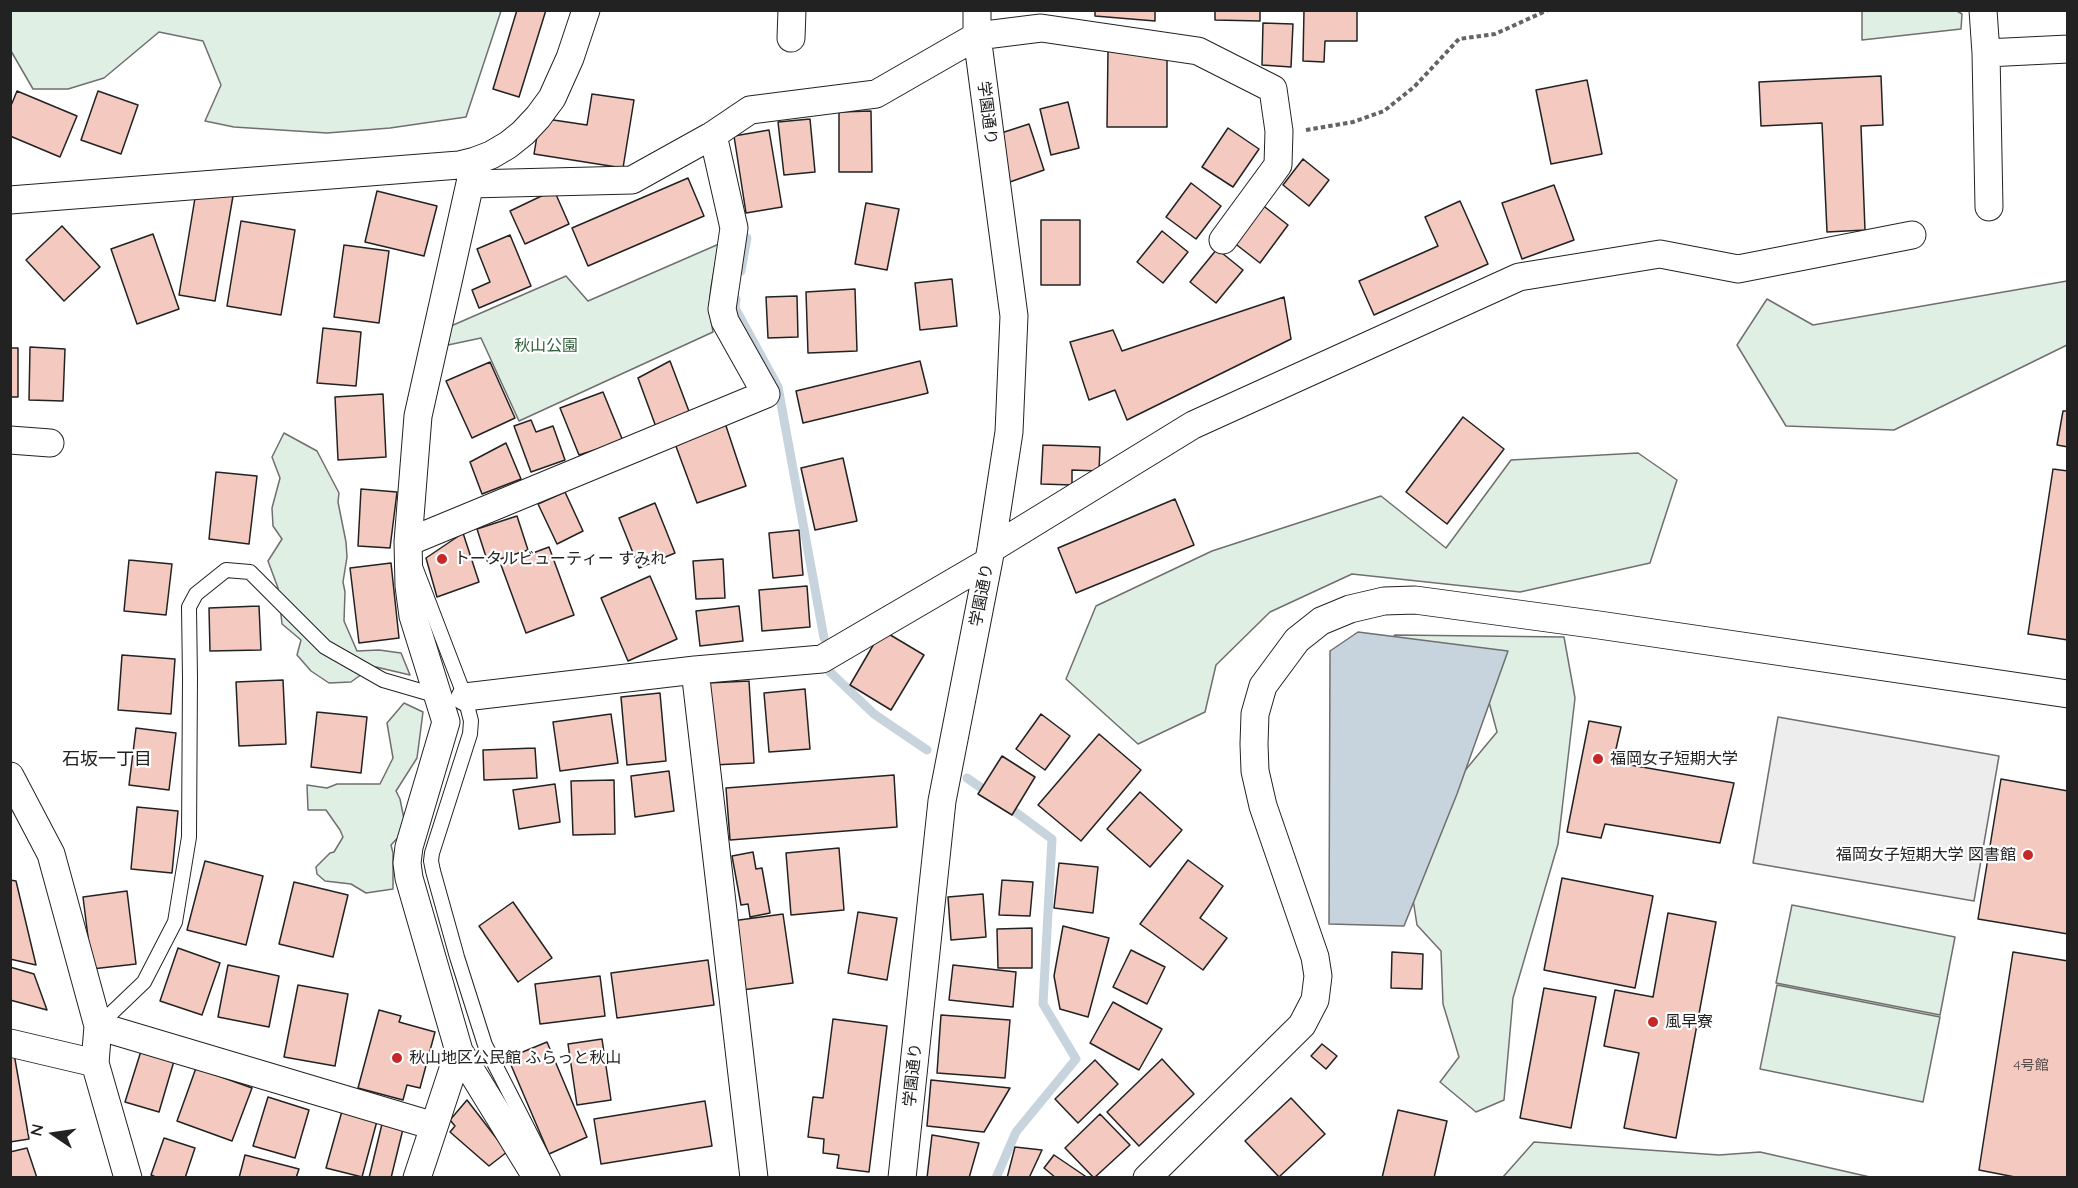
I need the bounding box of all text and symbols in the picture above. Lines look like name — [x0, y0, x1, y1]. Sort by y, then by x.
street label: 学園通り — [974, 80, 1000, 146]
park label: 秋山公園 — [514, 336, 578, 356]
place label: トータルビューティー すみれ — [454, 549, 666, 569]
marker: トータルビューティー すみれ — [435, 552, 449, 566]
street label: 学園通り — [966, 562, 998, 628]
district label: 石坂一丁目 — [62, 749, 152, 771]
place label: 福岡女子短期大学 — [1610, 749, 1738, 769]
marker: 福岡女子短期大学 — [1591, 752, 1605, 766]
place label: 福岡女子短期大学 図書館 — [1836, 845, 2016, 865]
marker: 福岡女子短期大学 図書館 — [2021, 848, 2035, 862]
place label: 風早寮 — [1665, 1012, 1713, 1032]
marker: 風早寮 — [1646, 1015, 1660, 1029]
street label: 学園通り — [900, 1042, 926, 1108]
place label: 秋山地区公民館 ふらっと秋山 — [409, 1048, 621, 1068]
marker: 秋山地区公民館 ふらっと秋山 — [390, 1051, 404, 1065]
house number: 4号館 — [2013, 1058, 2049, 1074]
north arrow — [24, 1104, 84, 1164]
text: N — [25, 1122, 48, 1138]

